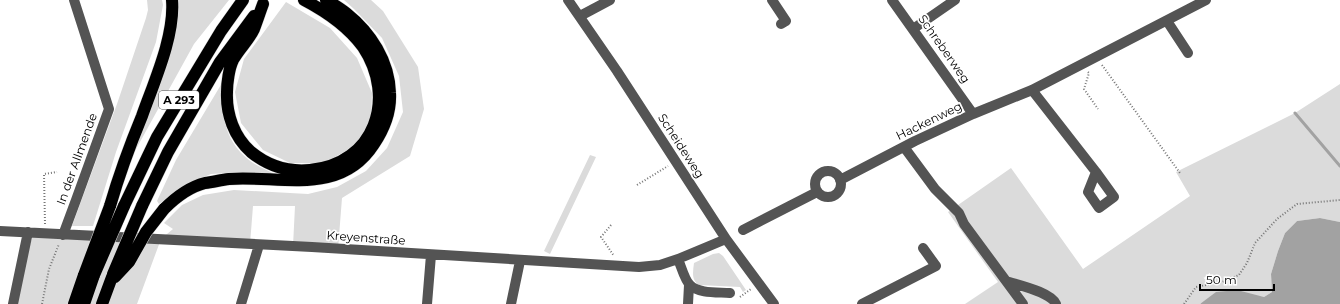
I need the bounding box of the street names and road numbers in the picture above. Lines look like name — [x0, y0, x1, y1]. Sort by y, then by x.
street label: Schreberweg — [915, 12, 974, 86]
road number: A 293 — [159, 91, 199, 109]
street label: Hackenweg — [893, 98, 964, 143]
street label: In der Allmende — [53, 111, 100, 207]
street label: Scheideweg — [655, 111, 708, 181]
street label: Kreyenstraße — [326, 227, 406, 248]

